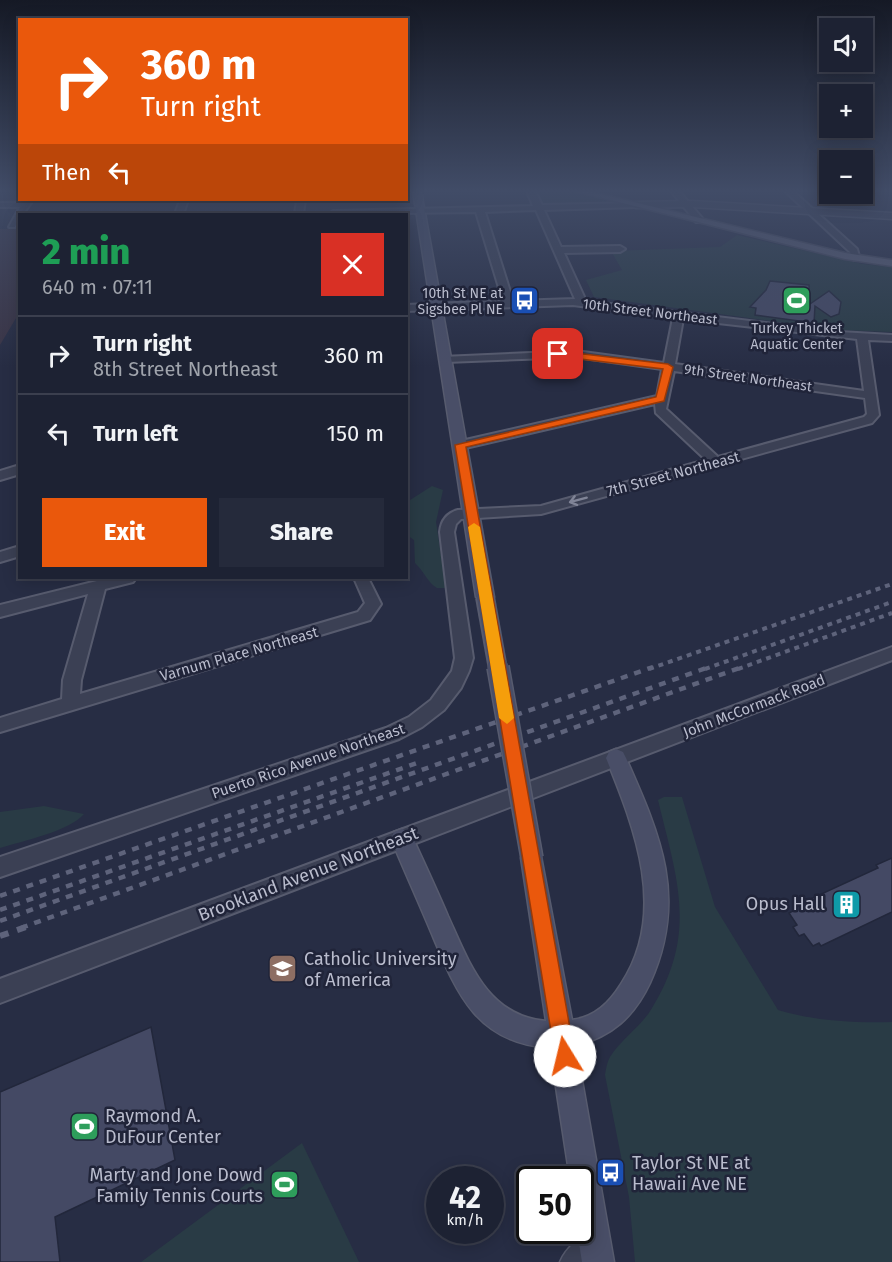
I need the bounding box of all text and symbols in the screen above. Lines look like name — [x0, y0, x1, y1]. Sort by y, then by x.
map controls — [819, 18, 873, 204]
button: sound — [819, 18, 873, 72]
text: 360 m — [141, 40, 257, 90]
icon: right — [42, 42, 120, 120]
button: + — [819, 84, 873, 138]
text: Turn right — [141, 91, 261, 123]
button: − — [819, 150, 873, 204]
icon: left — [103, 156, 136, 189]
text: Then — [42, 159, 91, 186]
text: 2 min — [42, 230, 130, 274]
button: close — [321, 233, 384, 296]
text: 640 m · 07:11 — [42, 275, 153, 299]
place label: 10th St NE at Sigsbee Pl NE — [418, 285, 504, 318]
bus stop icon: 10th St NE at Sigsbee Pl NE — [508, 285, 540, 317]
sports icon: Turkey Thicket Aquatic Center — [781, 285, 813, 317]
street label: 10th Street Northeast — [582, 295, 719, 329]
place label: Turkey Thicket Aquatic Center — [751, 320, 844, 353]
pin — [532, 328, 583, 379]
text: Turn right — [93, 330, 192, 357]
icon: arrive — [541, 337, 574, 370]
icon: right — [42, 339, 75, 372]
text: 360 m — [324, 342, 384, 369]
text: 8th Street Northeast — [93, 357, 278, 381]
street label: 9th Street Northeast — [683, 361, 814, 396]
icon: left — [42, 417, 75, 450]
text: Turn left — [93, 420, 178, 447]
text: 150 m — [326, 420, 384, 447]
street label: 7th Street Northeast — [605, 447, 742, 500]
one-way arrow — [569, 495, 588, 507]
button: Exit — [42, 498, 207, 567]
button: Share — [219, 498, 384, 567]
street label: Varnum Place Northeast — [158, 623, 321, 685]
street label: John McCormack Road — [680, 671, 828, 741]
street label: Puerto Rico Avenue Northeast — [209, 719, 407, 803]
street label: Brookland Avenue Northeast — [195, 822, 422, 926]
building icon: Opus Hall — [830, 888, 862, 920]
place label: Opus Hall — [746, 893, 825, 915]
place label: Catholic University of America — [304, 948, 457, 991]
school or university icon: Catholic University of America — [267, 953, 299, 985]
position arrow — [533, 1024, 597, 1088]
place label: Raymond A. DuFour Center — [105, 1105, 221, 1148]
sports icon: Raymond A. DuFour Center — [68, 1110, 100, 1142]
place label: Taylor St NE at Hawaii Ave NE — [632, 1152, 751, 1195]
bus stop icon: Taylor St NE at Hawaii Ave NE — [595, 1157, 627, 1189]
place label: Marty and Jone Dowd Family Tennis Courts — [89, 1164, 263, 1207]
speed limit sign: 50 — [516, 1166, 594, 1244]
sports icon: Marty and Jone Dowd Family Tennis Courts — [268, 1169, 300, 1201]
text: 42 — [449, 1180, 481, 1216]
text: km/h — [446, 1211, 484, 1229]

